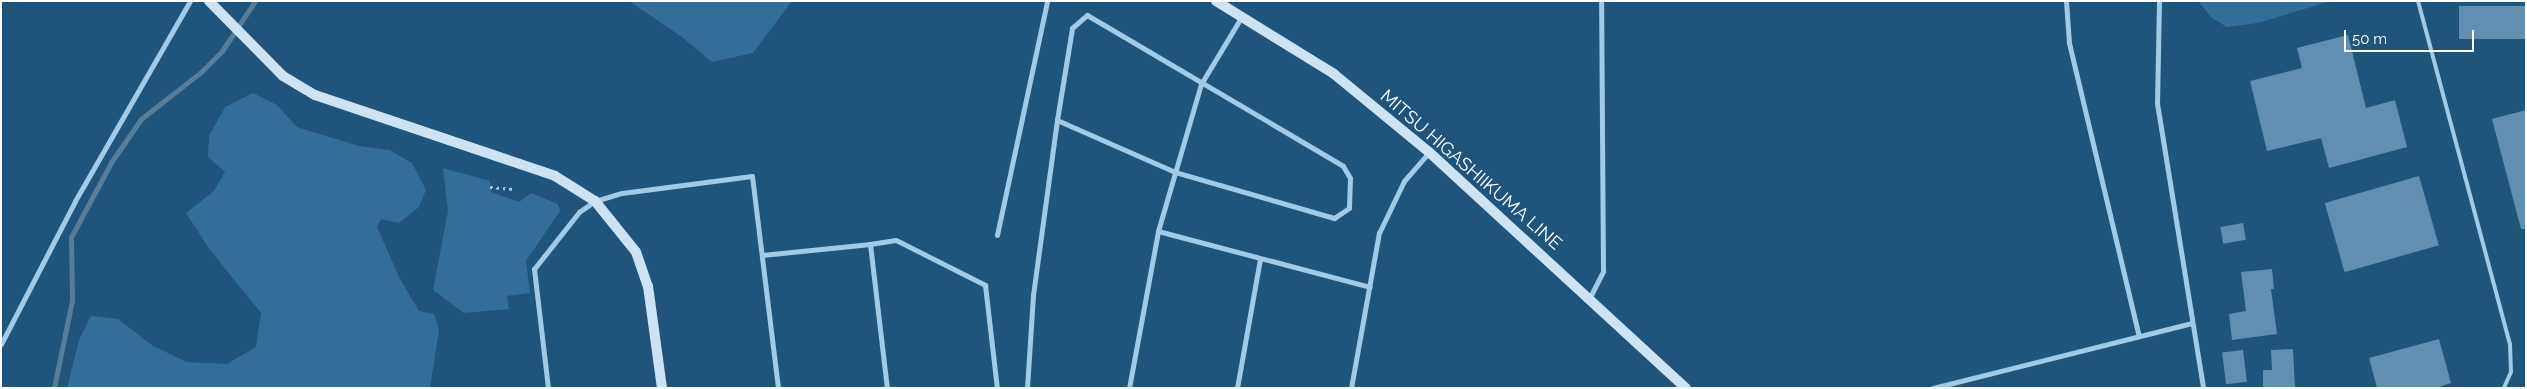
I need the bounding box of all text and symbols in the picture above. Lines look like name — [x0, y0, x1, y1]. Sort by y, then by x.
scale bar — [2347, 20, 2477, 52]
text: 50 m — [2352, 30, 2387, 48]
street label: MITSU HIGASHIIKUMA LINE — [1376, 85, 1566, 255]

